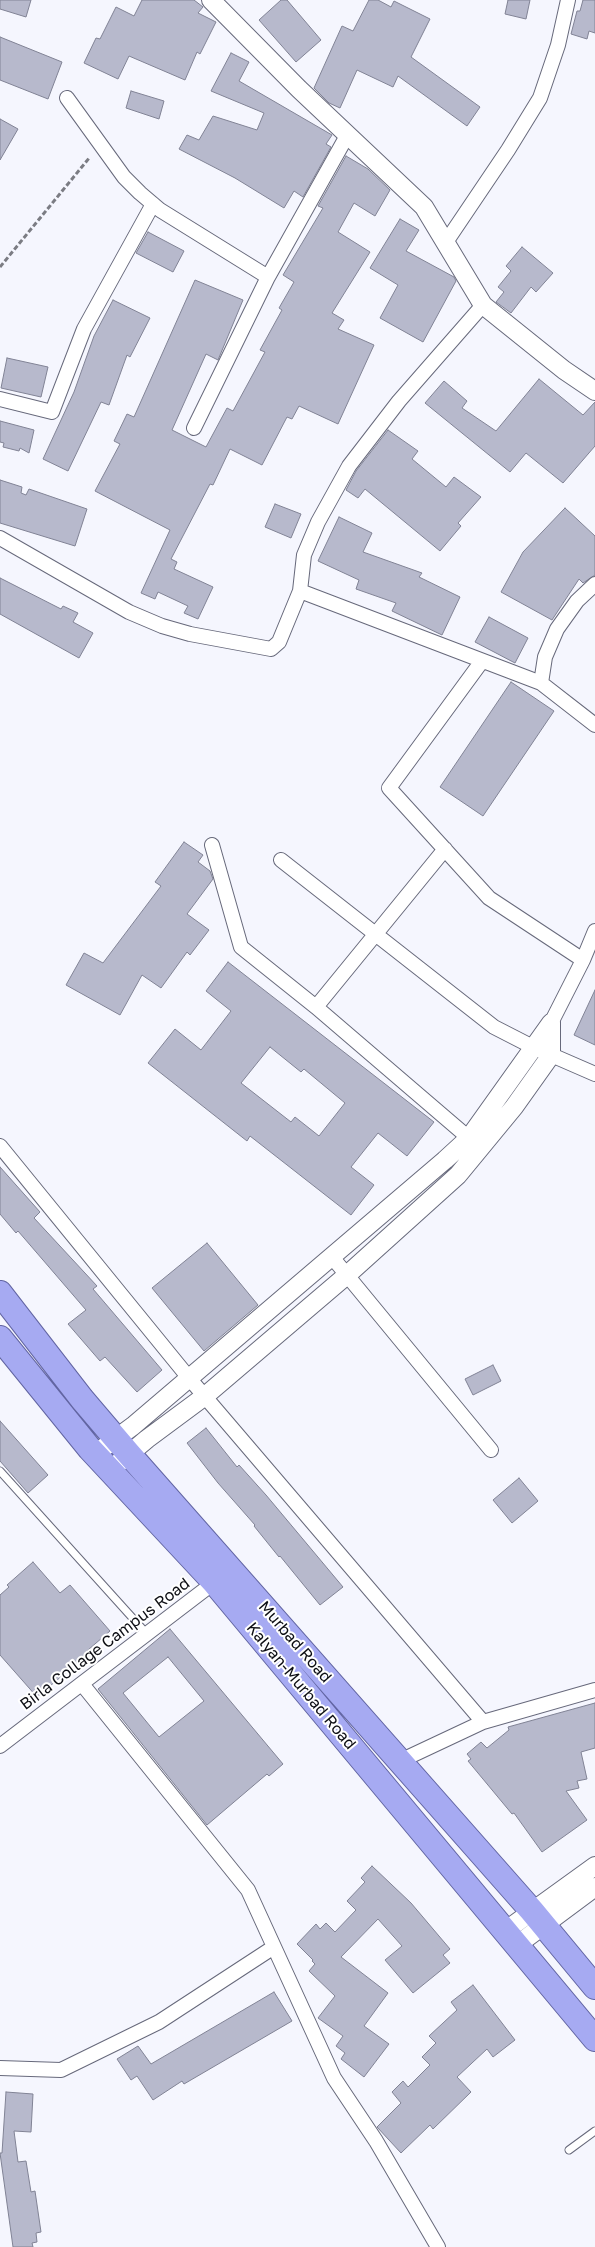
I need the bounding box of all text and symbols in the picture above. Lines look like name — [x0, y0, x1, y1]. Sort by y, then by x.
street label: Birla Collage Campus Road — [16, 1574, 194, 1714]
street label: Murbad Road — [254, 1597, 336, 1687]
street label: Kalyan-Murbad Road — [242, 1619, 360, 1753]

